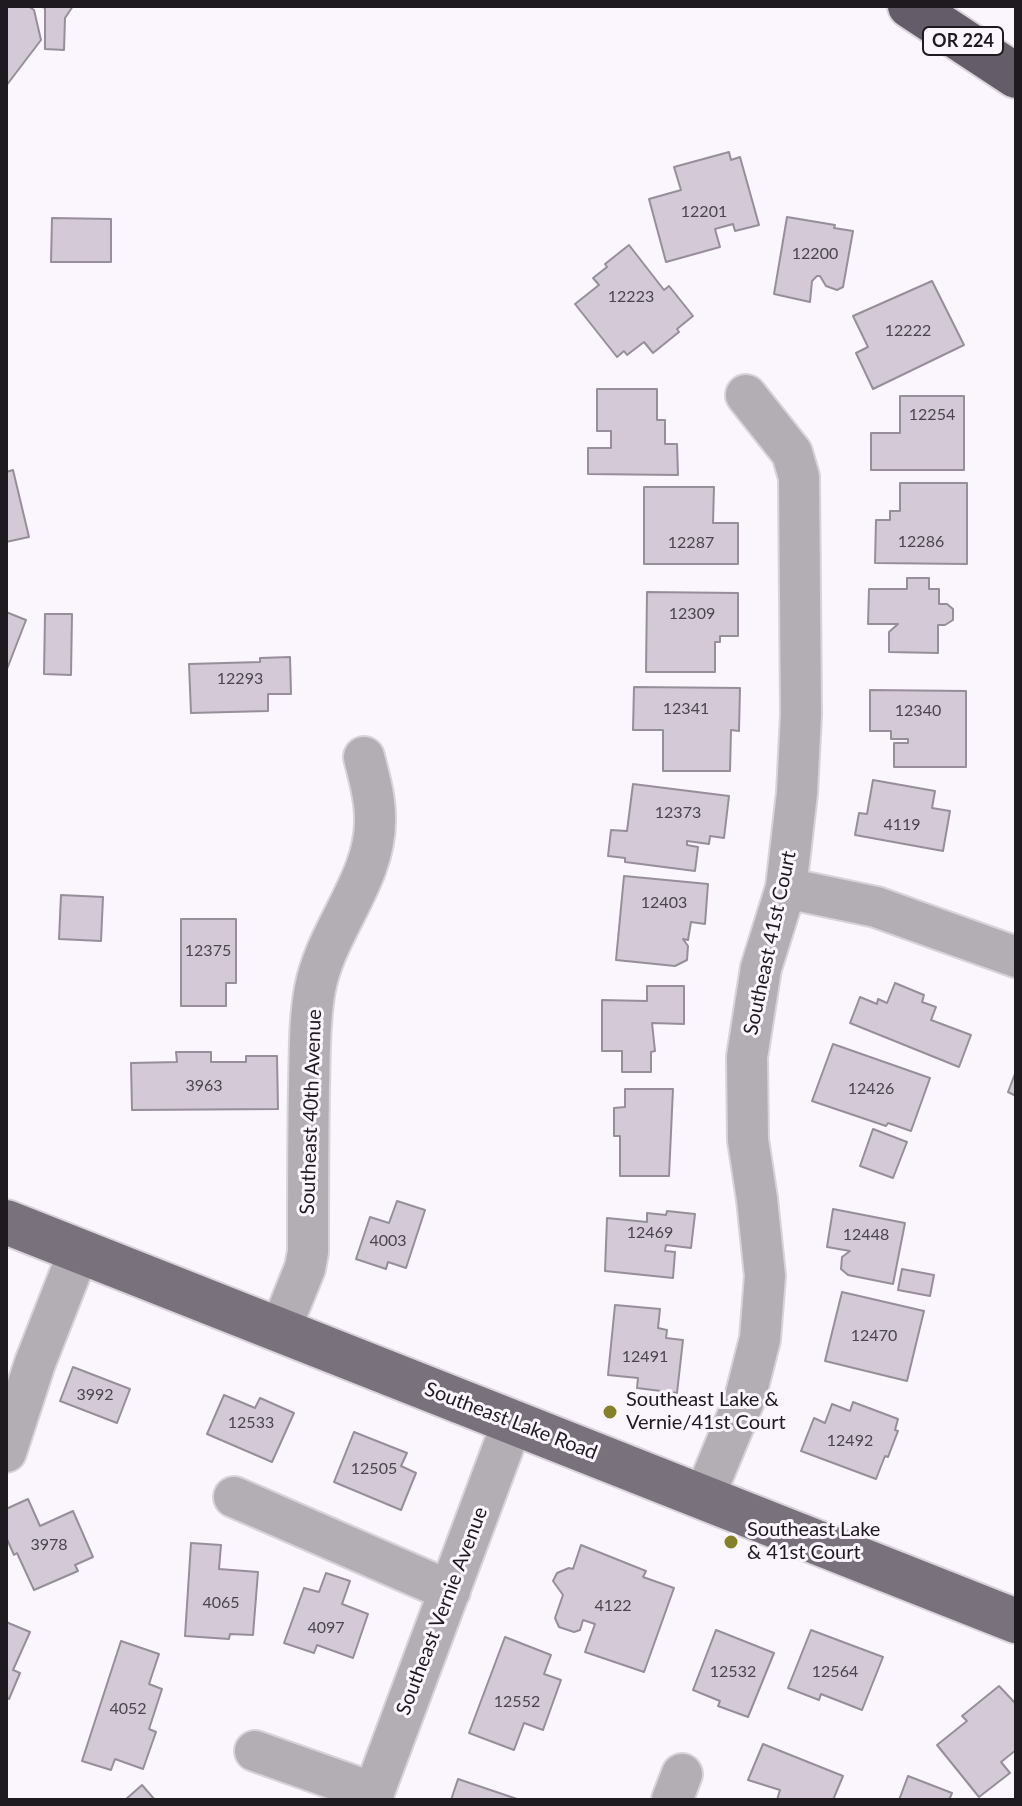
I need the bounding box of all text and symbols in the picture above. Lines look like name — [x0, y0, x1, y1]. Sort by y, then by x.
road number: OR 224 — [923, 27, 1003, 55]
house number: 12201 — [681, 202, 727, 222]
house number: 12200 — [792, 244, 838, 264]
house number: 12223 — [608, 287, 654, 307]
house number: 12222 — [885, 321, 931, 341]
house number: 12254 — [909, 405, 955, 425]
house number: 12286 — [898, 532, 944, 552]
house number: 12287 — [668, 533, 714, 553]
house number: 12309 — [669, 604, 715, 624]
house number: 12293 — [217, 669, 263, 689]
house number: 12341 — [663, 699, 709, 719]
house number: 12340 — [895, 701, 941, 721]
house number: 12373 — [655, 803, 701, 823]
house number: 4119 — [883, 815, 921, 835]
street label: Southeast 41st Court — [739, 849, 801, 1037]
house number: 12403 — [641, 893, 687, 913]
house number: 12375 — [185, 941, 231, 961]
street label: Southeast 40th Avenue — [295, 1009, 327, 1215]
house number: 3963 — [185, 1076, 223, 1096]
house number: 12426 — [848, 1079, 894, 1099]
house number: 12469 — [627, 1223, 673, 1243]
house number: 12448 — [843, 1225, 889, 1245]
house number: 4003 — [369, 1231, 407, 1251]
house number: 12470 — [851, 1326, 897, 1346]
house number: 12491 — [622, 1347, 668, 1367]
street label: Southeast Lake Road — [421, 1377, 601, 1465]
house number: 3992 — [76, 1385, 114, 1405]
place label: Southeast Lake & Vernie/41st Court — [626, 1388, 786, 1435]
marker: Southeast Lake & Vernie/41st Court — [601, 1403, 619, 1421]
house number: 12533 — [228, 1413, 274, 1433]
house number: 12492 — [827, 1431, 873, 1451]
house number: 12505 — [351, 1459, 397, 1479]
street label: Southeast Vernie Avenue — [391, 1504, 493, 1718]
place label: Southeast Lake & 41st Court — [747, 1518, 880, 1565]
marker: Southeast Lake & 41st Court — [722, 1533, 740, 1551]
house number: 3978 — [30, 1535, 68, 1555]
house number: 4065 — [202, 1593, 240, 1613]
house number: 4122 — [594, 1596, 632, 1616]
house number: 4097 — [307, 1618, 345, 1638]
house number: 12532 — [710, 1662, 756, 1682]
house number: 12564 — [812, 1662, 858, 1682]
house number: 12552 — [494, 1692, 540, 1712]
house number: 4052 — [109, 1699, 147, 1719]

